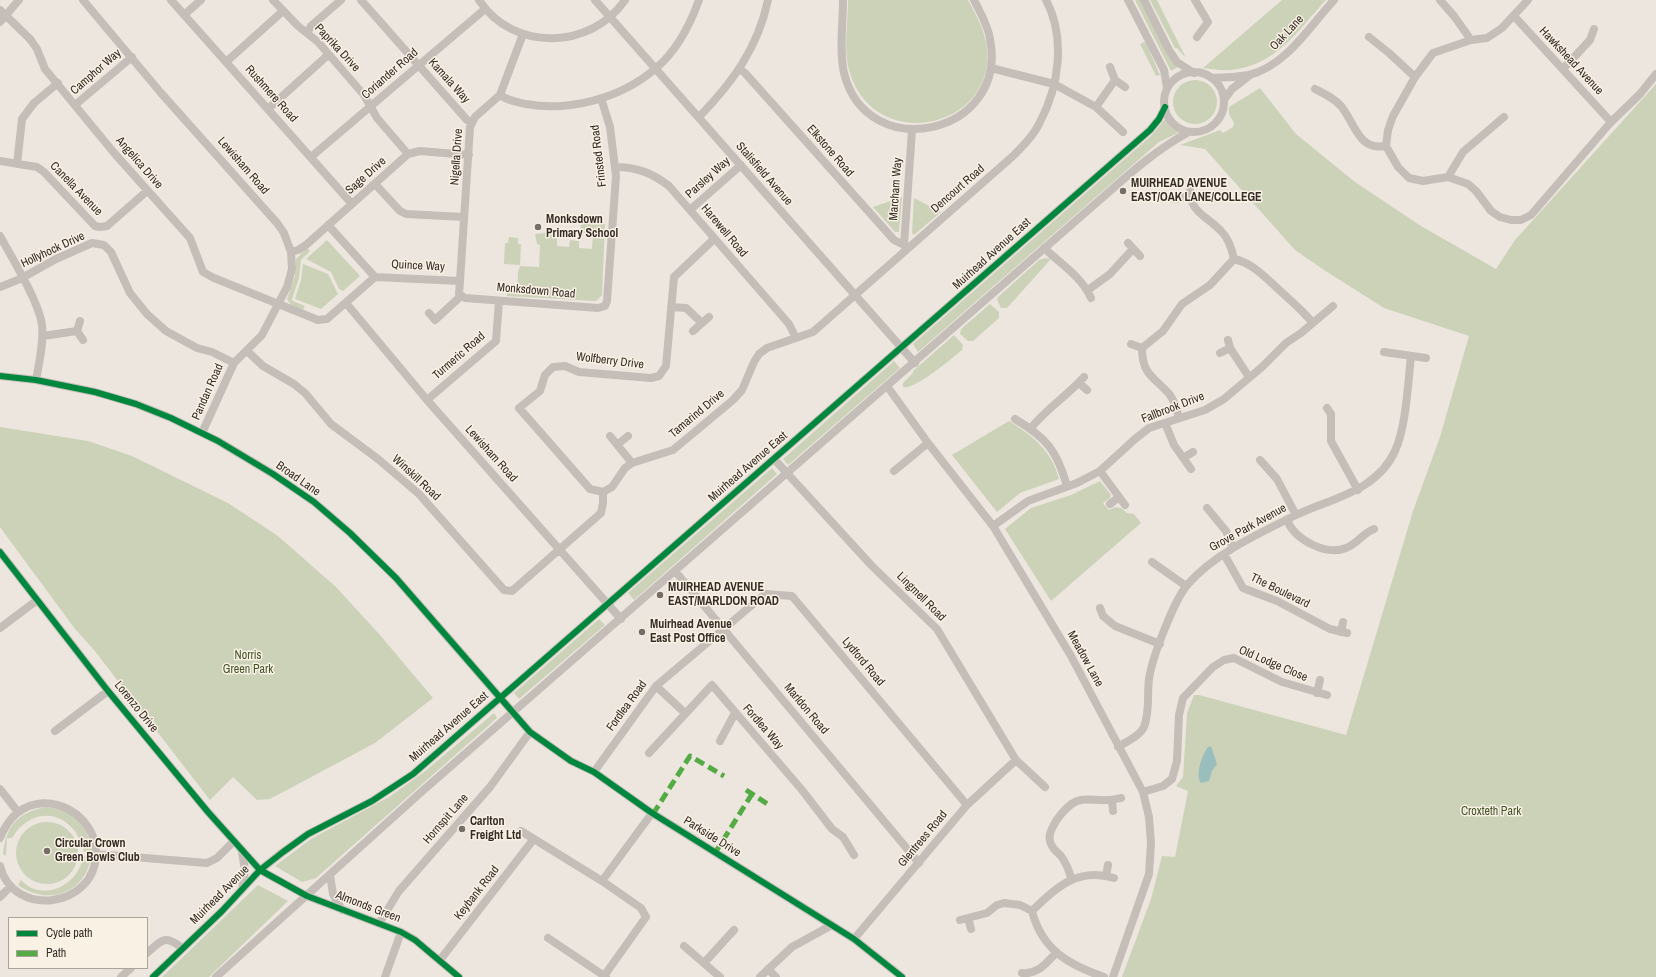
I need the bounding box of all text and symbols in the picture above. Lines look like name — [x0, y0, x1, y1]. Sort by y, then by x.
street label: Oak Lane — [1267, 12, 1307, 54]
street label: Paprika Drive — [311, 21, 363, 75]
street label: Hawkshead Avenue — [1536, 24, 1606, 98]
street label: Camphor Way — [68, 46, 124, 98]
street label: Coriander Road — [359, 46, 421, 102]
street label: Kamala Way — [425, 56, 473, 106]
street label: Rushmere Road — [242, 63, 300, 125]
street label: Elkstone Road — [804, 122, 856, 180]
street label: Frinsted Road — [588, 124, 610, 188]
street label: Nigella Drive — [448, 128, 466, 186]
street label: Angelica Drive — [112, 134, 166, 192]
street label: Lewisham Road — [214, 134, 272, 198]
street label: Stalisfield Avenue — [733, 139, 795, 209]
street label: Sage Drive — [343, 154, 389, 198]
street label: Parsley Way — [683, 154, 733, 202]
street label: Marcham Way — [887, 157, 905, 221]
street label: Canella Avenue — [47, 159, 105, 219]
street label: Dencourt Road — [928, 162, 988, 216]
place label: MUIRHEAD AVENUE EAST/OAK LANE/COLLEGE — [1131, 177, 1262, 205]
marker: MUIRHEAD AVENUE EAST/OAK LANE/COLLEGE — [1118, 186, 1128, 196]
street label: Harewell Road — [698, 202, 750, 260]
place label: Monksdown Primary School — [546, 213, 618, 241]
street label: Muirhead Avenue East — [950, 215, 1034, 293]
marker: Monksdown Primary School — [533, 222, 543, 232]
street label: Hollyhock Drive — [19, 229, 87, 271]
street label: Quince Way — [391, 257, 445, 275]
street label: Monksdown Road — [496, 280, 576, 302]
street label: Turmeric Road — [430, 329, 488, 383]
street label: Wolfberry Drive — [575, 350, 645, 372]
street label: Pandan Road — [189, 362, 227, 422]
street label: Tamarind Drive — [667, 387, 727, 441]
street label: Fallbrook Drive — [1140, 389, 1206, 427]
street label: Lewisham Road — [462, 423, 520, 485]
street label: Muirhead Avenue East — [706, 429, 790, 505]
street label: Winskill Road — [389, 452, 443, 504]
street label: Broad Lane — [273, 459, 323, 499]
street label: Grove Park Avenue — [1207, 501, 1289, 555]
street label: Lingmell Road — [893, 569, 949, 625]
street label: The Boulevard — [1248, 571, 1312, 611]
place label: MUIRHEAD AVENUE EAST/MARLDON ROAD — [668, 581, 779, 609]
marker: MUIRHEAD AVENUE EAST/MARLDON ROAD — [655, 590, 665, 600]
place label: Muirhead Avenue East Post Office — [650, 618, 732, 646]
marker: Muirhead Avenue East Post Office — [637, 627, 647, 637]
street label: Meadow Lane — [1064, 628, 1106, 690]
street label: Lydford Road — [839, 635, 887, 689]
street label: Old Lodge Close — [1236, 643, 1310, 685]
park label: Norris Green Park — [223, 649, 273, 677]
street label: Lorenzo Drive — [111, 678, 161, 736]
street label: Fordlea Road — [604, 678, 650, 734]
street label: Marldon Road — [781, 681, 831, 737]
street label: Muirhead Avenue East — [407, 689, 491, 765]
street label: Fordlea Way — [740, 702, 786, 752]
street label: Hornspit Lane — [420, 791, 472, 847]
park label: Croxteth Park — [1461, 805, 1521, 819]
street label: Glentrees Road — [895, 808, 951, 870]
street label: Parkside Drive — [681, 814, 743, 860]
place label: Carlton Freight Ltd — [470, 815, 521, 843]
marker: Carlton Freight Ltd — [457, 824, 467, 834]
place label: Circular Crown Green Bowls Club — [55, 837, 140, 865]
marker: Circular Crown Green Bowls Club — [42, 846, 52, 856]
street label: Muirhead Avenue — [188, 863, 252, 927]
street label: Keybank Road — [451, 863, 503, 923]
street label: Almonds Green — [334, 888, 402, 926]
legend — [8, 917, 148, 969]
text: Cycle path — [46, 925, 93, 941]
text: Path — [46, 945, 66, 961]

